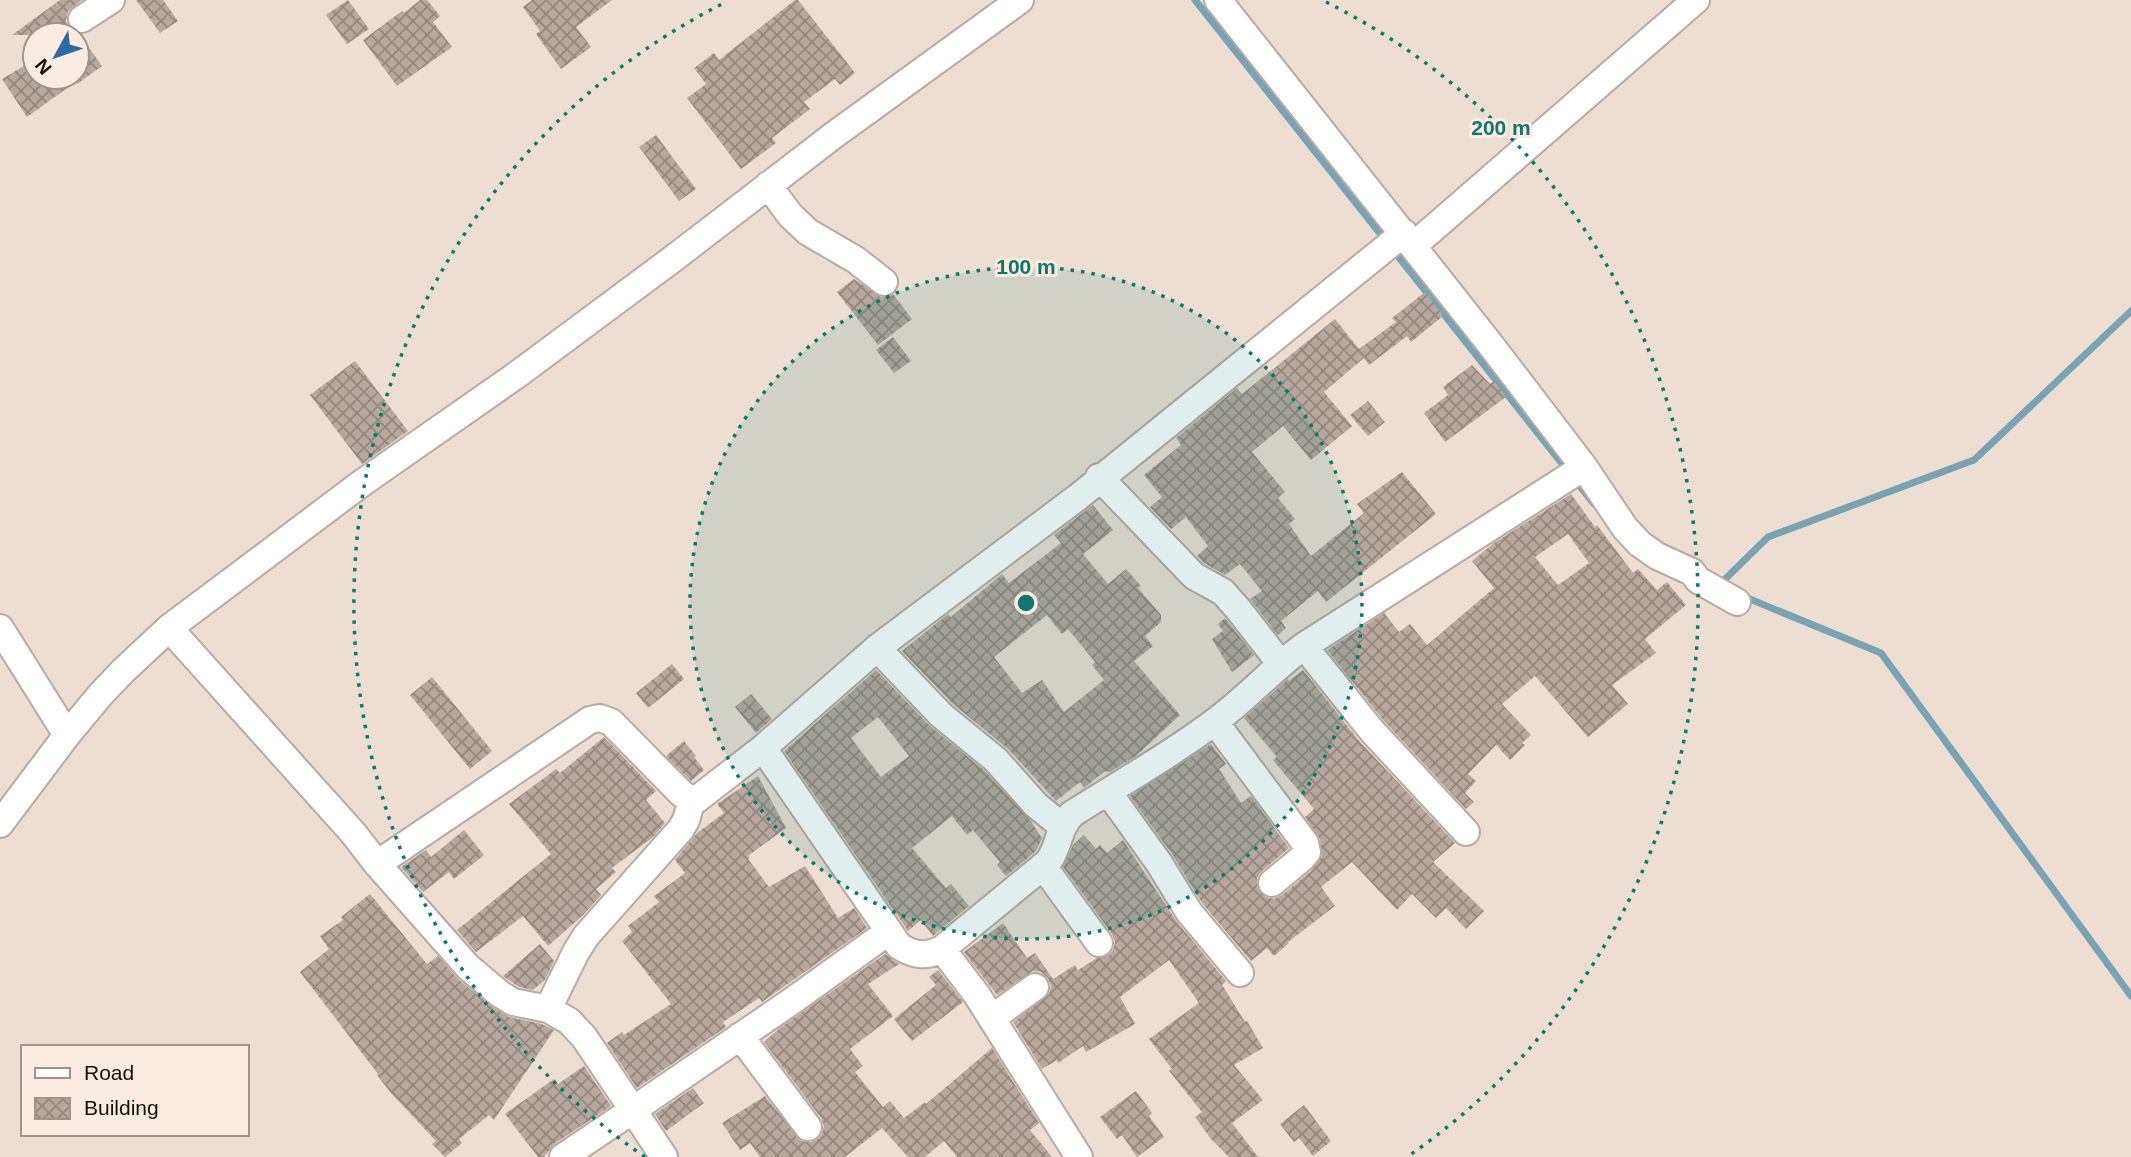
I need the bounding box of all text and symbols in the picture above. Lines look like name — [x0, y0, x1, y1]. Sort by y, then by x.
north arrow — [21, 21, 91, 91]
text: N — [31, 55, 56, 79]
text: 200 m — [1471, 116, 1531, 139]
text: 100 m — [996, 255, 1056, 278]
centre of rings — [1014, 591, 1038, 615]
legend — [21, 1045, 248, 1136]
text: Road — [84, 1061, 134, 1084]
text: Building — [84, 1096, 159, 1119]

